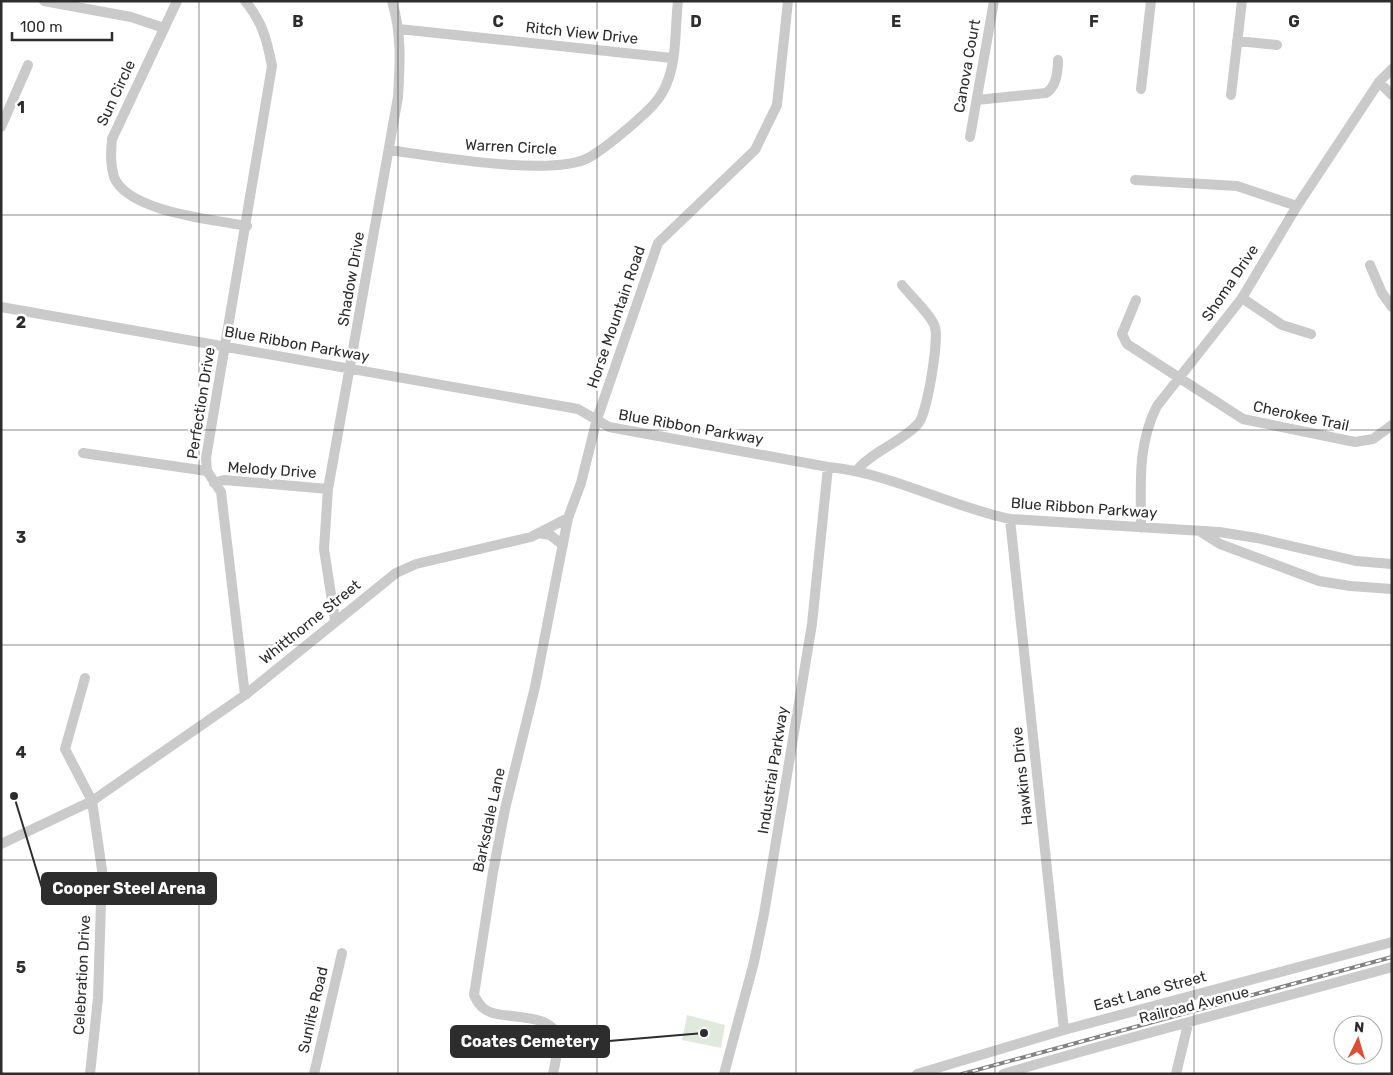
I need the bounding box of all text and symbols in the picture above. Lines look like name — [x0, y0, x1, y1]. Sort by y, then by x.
scale bar — [12, 10, 112, 42]
text: B — [292, 12, 304, 31]
text: C — [492, 12, 504, 31]
text: D — [690, 12, 702, 31]
text: E — [891, 12, 901, 31]
text: F — [1089, 12, 1099, 31]
text: G — [1288, 12, 1300, 31]
text: 100 m — [20, 18, 62, 36]
street label: Ritch View Drive — [525, 18, 639, 48]
street label: Canova Court — [950, 18, 984, 114]
street label: Sun Circle — [93, 57, 139, 129]
text: 1 — [17, 98, 25, 117]
street label: Warren Circle — [465, 136, 557, 158]
street label: Shadow Drive — [334, 230, 368, 328]
street label: Shoma Drive — [1198, 241, 1262, 325]
street label: Horse Mountain Road — [583, 243, 649, 391]
text: 2 — [16, 313, 26, 332]
street label: Blue Ribbon Parkway — [223, 322, 371, 366]
street label: Perfection Drive — [183, 346, 219, 460]
street label: Cherokee Trail — [1251, 397, 1351, 435]
street label: Blue Ribbon Parkway — [617, 405, 765, 449]
street label: Melody Drive — [227, 458, 317, 482]
street label: Blue Ribbon Parkway — [1010, 494, 1158, 522]
text: 3 — [16, 528, 26, 547]
street label: Whitthorne Street — [256, 576, 364, 668]
street label: Industrial Parkway — [754, 705, 792, 835]
street label: Hawkins Drive — [1008, 726, 1036, 826]
text: 4 — [16, 743, 27, 762]
street label: Barksdale Lane — [469, 766, 509, 874]
callout: Cooper Steel Arena — [42, 873, 216, 904]
text: Cooper Steel Arena — [52, 879, 206, 898]
street label: Celebration Drive — [70, 915, 94, 1035]
text: 5 — [16, 958, 26, 977]
street label: Sunlite Road — [294, 965, 332, 1055]
street label: East Lane Street — [1092, 967, 1208, 1015]
street label: Railroad Avenue — [1137, 983, 1251, 1027]
north arrow — [1333, 1015, 1383, 1065]
text: N — [1353, 1019, 1365, 1036]
callout: Coates Cemetery — [451, 1026, 609, 1057]
text: Coates Cemetery — [461, 1032, 600, 1051]

